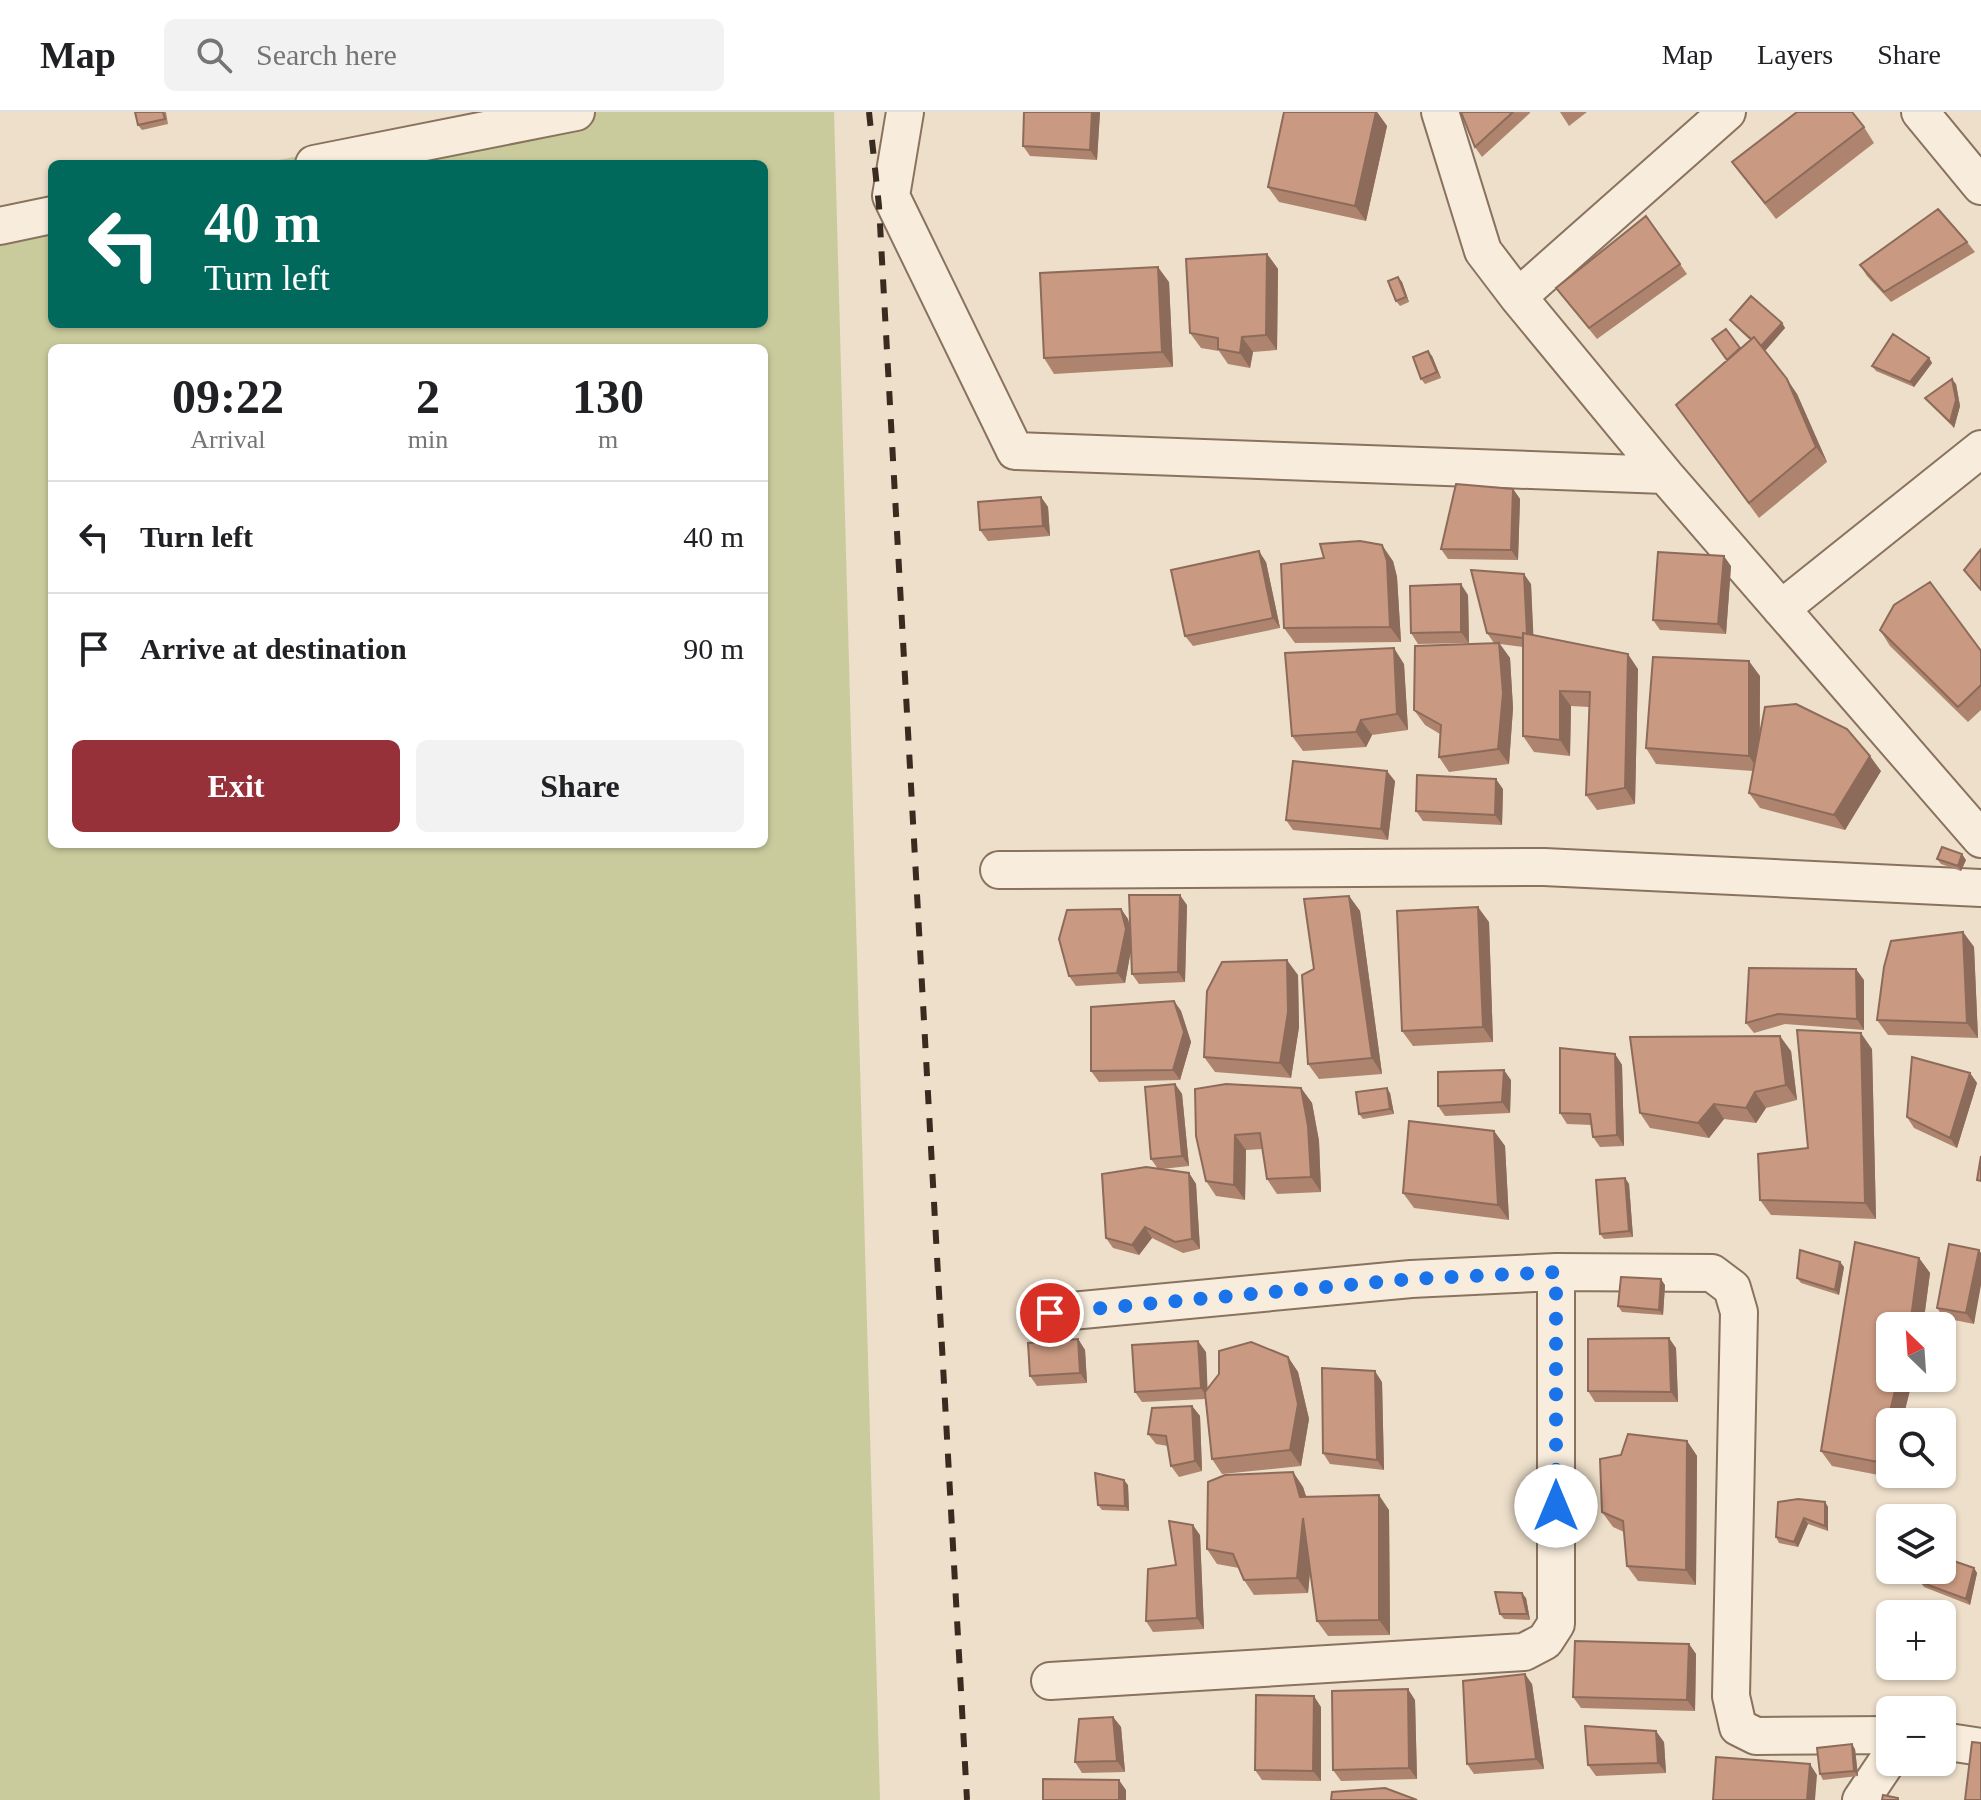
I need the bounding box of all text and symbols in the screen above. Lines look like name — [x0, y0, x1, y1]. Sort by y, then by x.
search box — [164, 19, 724, 91]
icon: search — [192, 33, 236, 77]
text: Map — [40, 34, 116, 76]
text: Search here — [256, 38, 397, 71]
text: Map — [1662, 39, 1713, 70]
text: Layers — [1757, 39, 1833, 70]
text: Share — [1877, 39, 1941, 70]
icon: left — [72, 192, 176, 296]
text: 40 m — [204, 192, 321, 254]
text: Turn left — [204, 258, 330, 298]
text: 09:22 — [172, 370, 284, 423]
text: 2 — [416, 370, 440, 423]
text: 130 — [572, 370, 644, 423]
text: Arrival — [190, 425, 265, 454]
text: min — [408, 425, 448, 454]
text: m — [598, 425, 618, 454]
icon: left — [72, 515, 116, 559]
text: Turn left — [140, 520, 253, 553]
text: 40 m — [683, 520, 744, 553]
icon: arrive — [72, 627, 116, 671]
text: Arrive at destination — [140, 632, 407, 665]
text: 90 m — [683, 632, 744, 665]
button: Exit — [72, 740, 400, 832]
button: Share — [416, 740, 744, 832]
pin — [1016, 1279, 1084, 1347]
icon: arrive — [1028, 1291, 1072, 1335]
north arrow — [1876, 1312, 1956, 1392]
map controls — [1876, 1312, 1956, 1776]
button: search — [1876, 1408, 1956, 1488]
position arrow — [1514, 1464, 1598, 1548]
button: layers — [1876, 1504, 1956, 1584]
button: + — [1876, 1600, 1956, 1680]
button: − — [1876, 1696, 1956, 1776]

